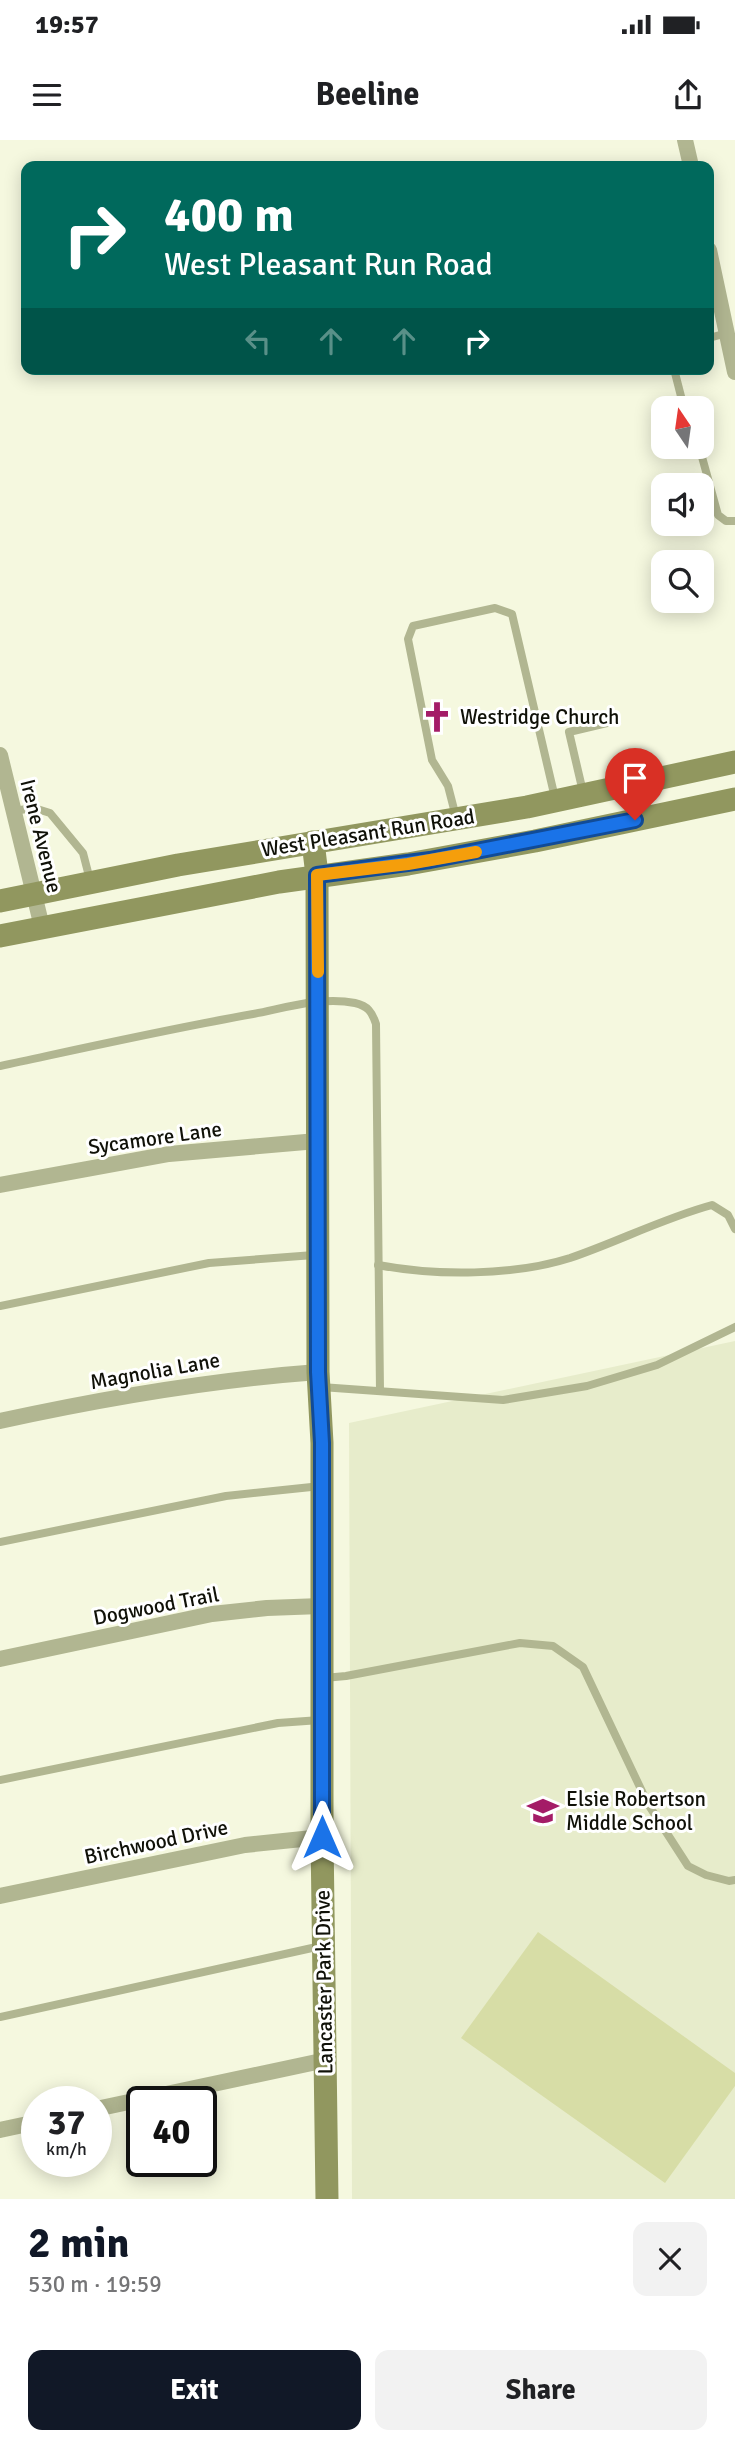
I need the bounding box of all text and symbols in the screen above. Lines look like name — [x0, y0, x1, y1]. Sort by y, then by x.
text: 19:57 — [35, 9, 99, 41]
text: Beeline — [316, 75, 419, 114]
icon: menu — [28, 76, 66, 114]
icon: share — [669, 76, 707, 114]
text: 400 m — [164, 185, 294, 245]
icon: right — [49, 189, 140, 280]
text: West Pleasant Run Road — [164, 245, 493, 284]
icon: left — [239, 322, 277, 360]
icon: ahead — [312, 322, 350, 360]
icon: ahead — [385, 322, 423, 360]
icon: right — [458, 322, 496, 360]
north arrow — [651, 396, 714, 458]
map controls — [651, 396, 714, 613]
button: sound — [651, 473, 714, 536]
button: search — [651, 550, 714, 613]
church icon: Westridge Church — [420, 700, 454, 734]
place label: Westridge Church — [460, 704, 619, 730]
pin — [605, 748, 665, 820]
icon: arrive — [616, 759, 654, 797]
street label: Irene Avenue — [14, 776, 68, 896]
street label: West Pleasant Run Road — [259, 803, 477, 863]
street label: Sycamore Lane — [86, 1116, 224, 1160]
street label: Magnolia Lane — [88, 1347, 222, 1395]
street label: Dogwood Trail — [91, 1581, 221, 1631]
place label: Elsie Robertson Middle School — [566, 1786, 706, 1836]
school or university icon: Elsie Robertson Middle School — [526, 1794, 560, 1828]
position arrow — [285, 1800, 359, 1874]
street label: Birchwood Drive — [82, 1814, 230, 1870]
street label: Lancaster Park Drive — [309, 1890, 339, 2074]
speed limit sign: 40 — [126, 2086, 217, 2177]
text: 37 — [48, 2101, 85, 2144]
text: km/h — [46, 2138, 87, 2160]
text: 2 min — [28, 2218, 129, 2269]
button: close — [633, 2222, 707, 2296]
text: 530 m · 19:59 — [28, 2270, 162, 2299]
button: Exit — [28, 2350, 361, 2430]
button: Share — [375, 2350, 707, 2430]

